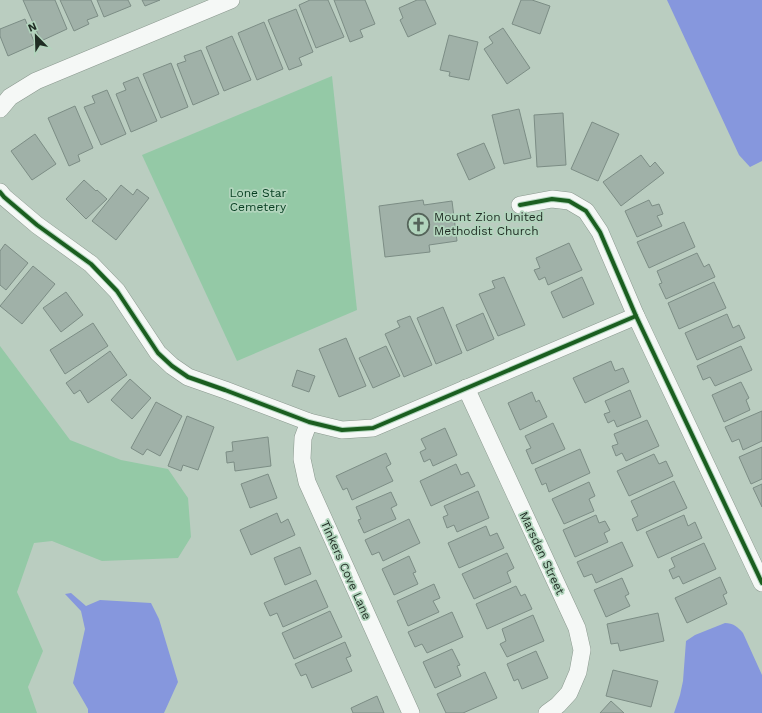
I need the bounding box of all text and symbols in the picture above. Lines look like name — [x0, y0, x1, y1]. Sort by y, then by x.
north arrow — [16, 16, 56, 56]
text: N — [26, 20, 39, 35]
park label: Lone Star Cemetery — [229, 186, 287, 214]
place label: Mount Zion United Methodist Church — [434, 210, 543, 238]
church icon: Mount Zion United Methodist Church — [405, 211, 431, 237]
street label: Marsden Street — [517, 509, 567, 597]
street label: Tinkers Cove Lane — [318, 518, 374, 622]

